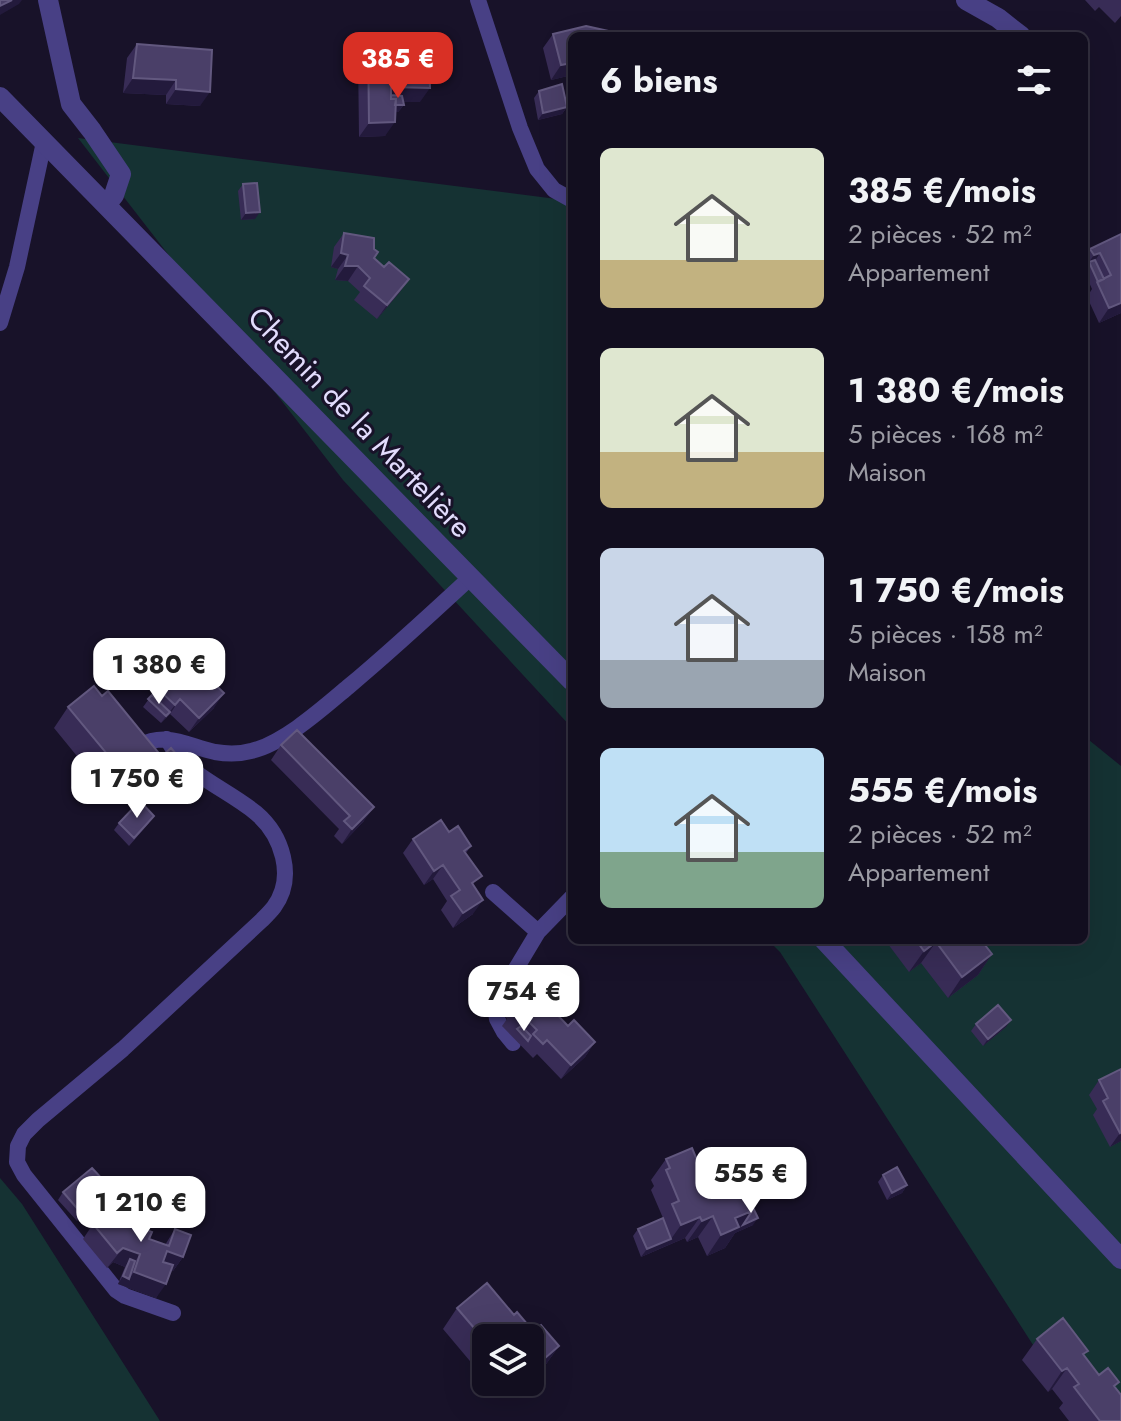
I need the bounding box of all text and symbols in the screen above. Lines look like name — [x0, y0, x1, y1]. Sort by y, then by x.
pin: 385 € — [342, 32, 454, 100]
text: 385 € — [361, 39, 435, 77]
text: 6 biens — [600, 56, 718, 105]
icon: filters — [1012, 58, 1056, 102]
text: 385 €/mois — [848, 166, 1036, 215]
icon: home — [664, 180, 760, 276]
text: 2 pièces · 52 m² — [848, 215, 1032, 253]
text: Appartement — [848, 253, 989, 291]
street label: Chemin de la Martelière — [238, 297, 482, 547]
text: 1 380 €/mois — [848, 366, 1064, 415]
icon: home — [664, 380, 760, 476]
text: 5 pièces · 168 m² — [848, 415, 1043, 453]
text: Maison — [848, 453, 927, 491]
text: 1 750 €/mois — [848, 566, 1064, 615]
icon: home — [664, 580, 760, 676]
text: 5 pièces · 158 m² — [848, 615, 1043, 653]
pin: 1 380 € — [85, 638, 233, 706]
text: 1 380 € — [111, 645, 207, 683]
text: Maison — [848, 653, 927, 691]
pin: 1 750 € — [63, 752, 211, 820]
text: 1 750 € — [89, 759, 185, 797]
text: 555 €/mois — [848, 766, 1037, 815]
icon: home — [664, 780, 760, 876]
text: 2 pièces · 52 m² — [848, 815, 1032, 853]
text: Appartement — [848, 853, 989, 891]
pin: 754 € — [468, 965, 580, 1033]
text: 754 € — [486, 972, 562, 1010]
pin: 555 € — [695, 1147, 807, 1215]
text: 555 € — [713, 1154, 789, 1192]
pin: 1 210 € — [67, 1176, 215, 1244]
text: 1 210 € — [94, 1183, 188, 1221]
map controls — [472, 1324, 544, 1396]
button: layers — [472, 1324, 544, 1396]

